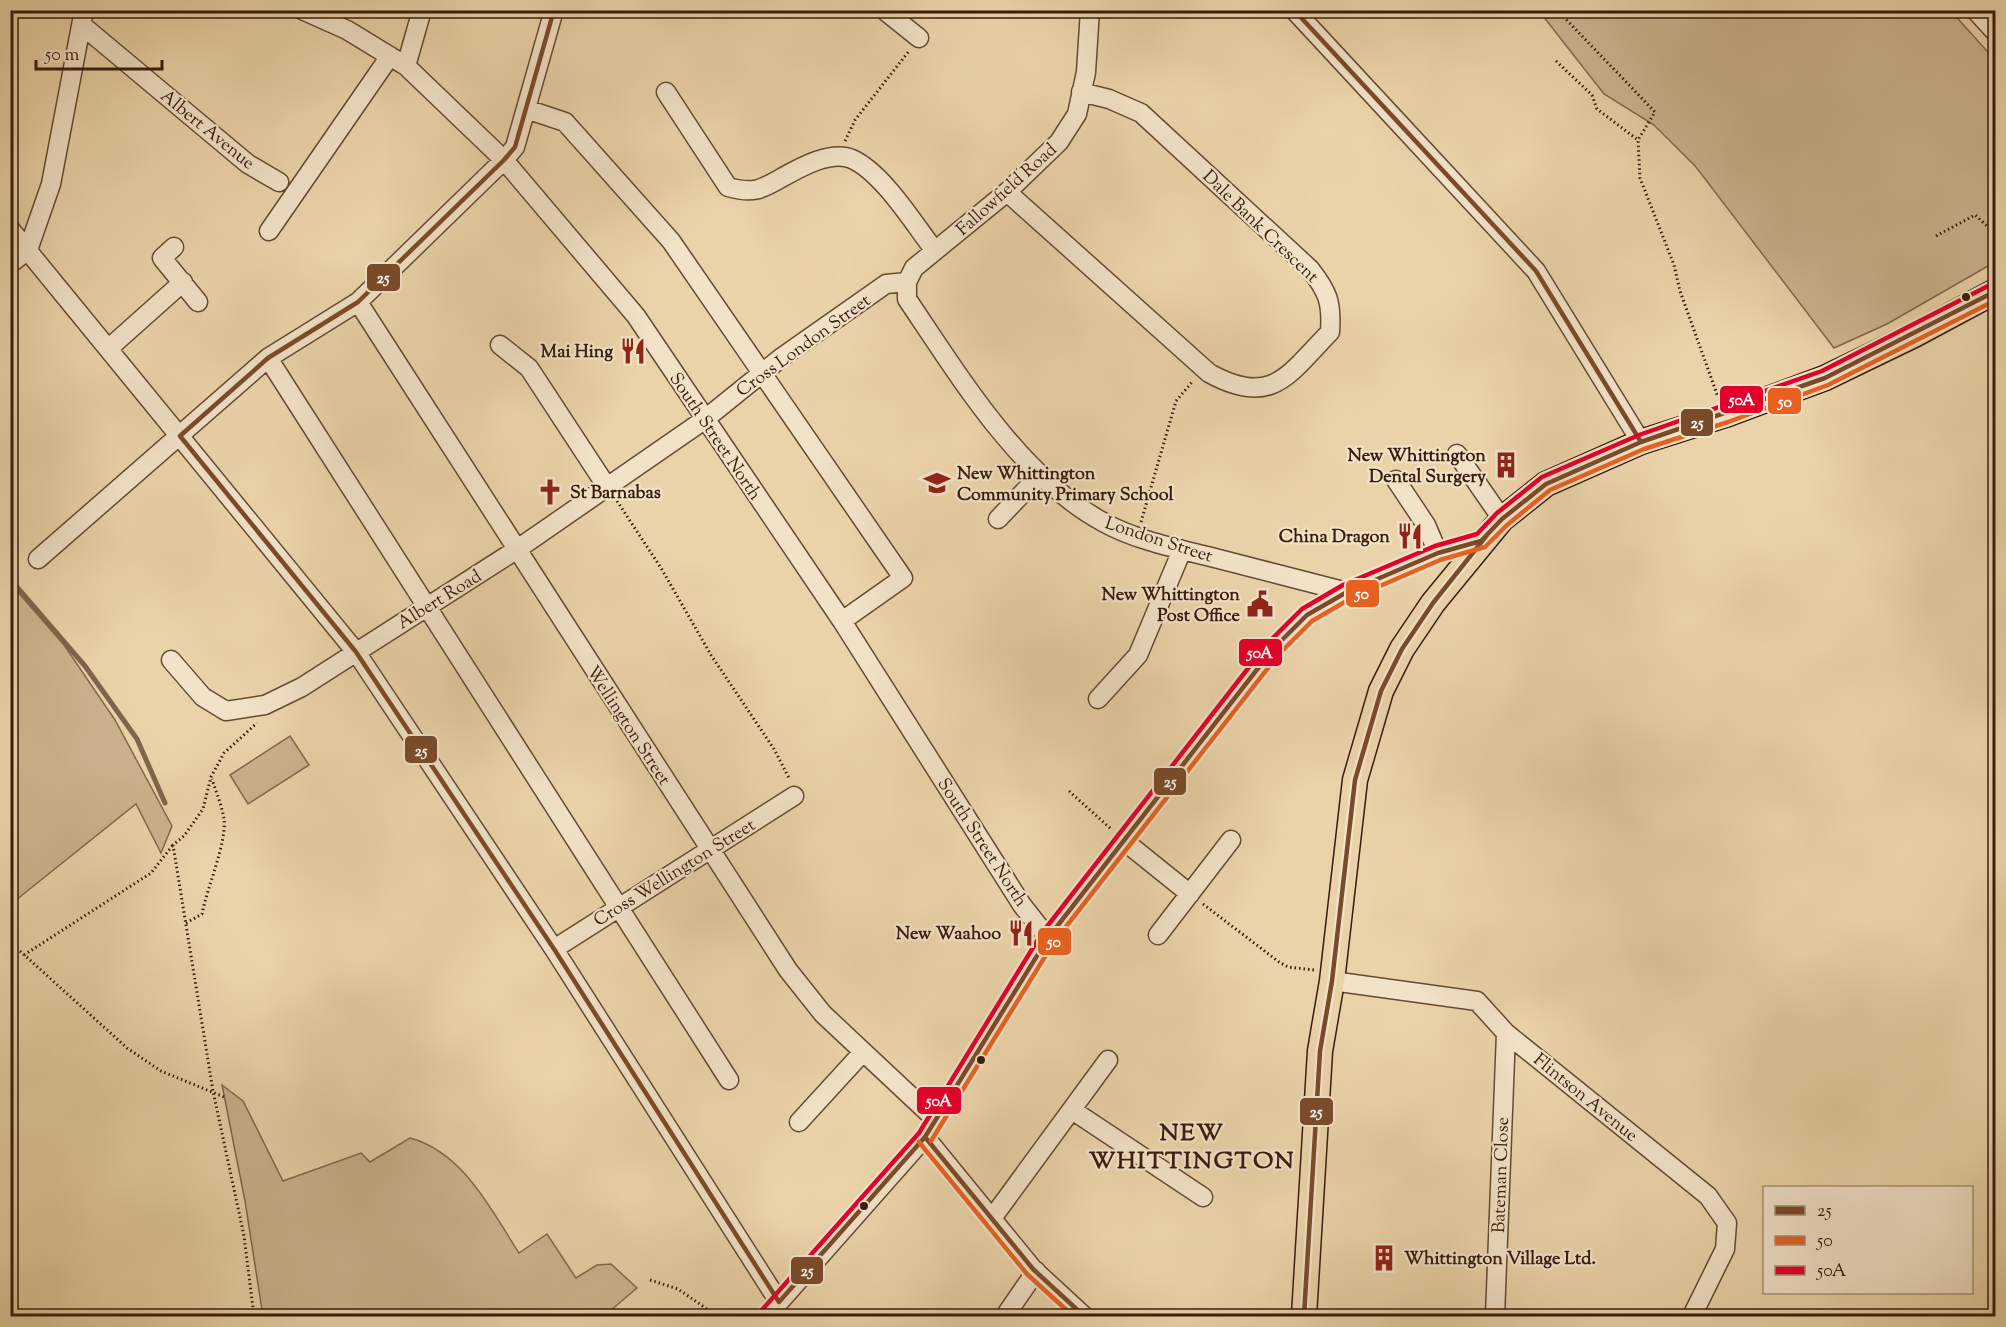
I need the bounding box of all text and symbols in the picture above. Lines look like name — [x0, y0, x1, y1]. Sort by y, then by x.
scale bar — [36, 33, 162, 71]
text: 50 m — [44, 43, 80, 69]
street label: Albert Avenue — [154, 84, 260, 177]
street label: Fallowfield Road — [951, 138, 1064, 243]
street label: Dale Bank Crescent — [1195, 165, 1324, 290]
line badge: 25 — [366, 263, 401, 292]
text: 25 — [377, 268, 390, 291]
street label: Cross London Street — [731, 289, 877, 404]
unlabelled marker — [1960, 291, 1972, 303]
restaurant icon: Mai Hing — [618, 336, 648, 366]
place label: Mai Hing — [541, 340, 613, 366]
street label: South Street North — [662, 368, 767, 507]
line badge: 50A — [1719, 385, 1764, 414]
line badge: 50 — [1767, 387, 1802, 415]
text: 50A — [1727, 390, 1755, 413]
text: 50 — [1776, 392, 1793, 415]
line badge: 25 — [1680, 408, 1714, 437]
text: 25 — [1691, 413, 1704, 436]
place label: New Whittington Dental Surgery — [1348, 444, 1486, 491]
building icon: New Whittington Dental Surgery — [1491, 450, 1521, 480]
place label: New Whittington Community Primary School — [957, 462, 1174, 509]
school or university icon: New Whittington Community Primary School — [922, 468, 952, 498]
church icon: St Barnabas — [535, 477, 565, 507]
place label: St Barnabas — [570, 481, 661, 507]
street label: London Street — [1101, 511, 1216, 571]
restaurant icon: China Dragon — [1395, 521, 1425, 551]
place label: China Dragon — [1279, 525, 1390, 551]
street label: Albert Road — [393, 564, 487, 637]
line badge: 50 — [1345, 579, 1380, 608]
place label: New Whittington Post Office — [1102, 583, 1241, 630]
text: 50 — [1353, 584, 1370, 607]
public building icon: New Whittington Post Office — [1245, 589, 1275, 619]
line badge: 50A — [1238, 638, 1283, 667]
text: 50A — [1245, 643, 1273, 666]
street label: Wellington Street — [579, 661, 676, 791]
line badge: 25 — [404, 735, 438, 764]
text: 25 — [415, 741, 428, 764]
line badge: 25 — [1153, 767, 1187, 796]
text: 25 — [1164, 772, 1177, 795]
street label: South Street North — [930, 773, 1033, 913]
street label: Cross Wellington Street — [589, 813, 761, 934]
restaurant icon: New Waahoo — [1006, 918, 1036, 948]
place label: New Waahoo — [896, 922, 1001, 948]
line badge: 50 — [1037, 927, 1072, 956]
text: 50 — [1045, 932, 1062, 955]
street label: Flintson Avenue — [1527, 1048, 1643, 1149]
unlabelled marker — [975, 1054, 987, 1066]
line badge: 50A — [916, 1086, 962, 1115]
text: 50A — [924, 1091, 952, 1114]
line badge: 25 — [1299, 1097, 1334, 1126]
text: 25 — [1310, 1102, 1323, 1125]
street label: Bateman Close — [1487, 1116, 1517, 1234]
district label: NEW WHITTINGTON — [1089, 1117, 1295, 1179]
legend — [1763, 1186, 1973, 1294]
text: 25 — [1817, 1199, 1832, 1225]
unlabelled marker — [858, 1200, 870, 1212]
text: 50 — [1816, 1229, 1833, 1255]
building icon: Whittington Village Ltd. — [1369, 1243, 1399, 1273]
place label: Whittington Village Ltd. — [1404, 1247, 1596, 1273]
line badge: 25 — [790, 1256, 824, 1285]
text: 50A — [1816, 1259, 1847, 1285]
text: 25 — [801, 1261, 814, 1284]

